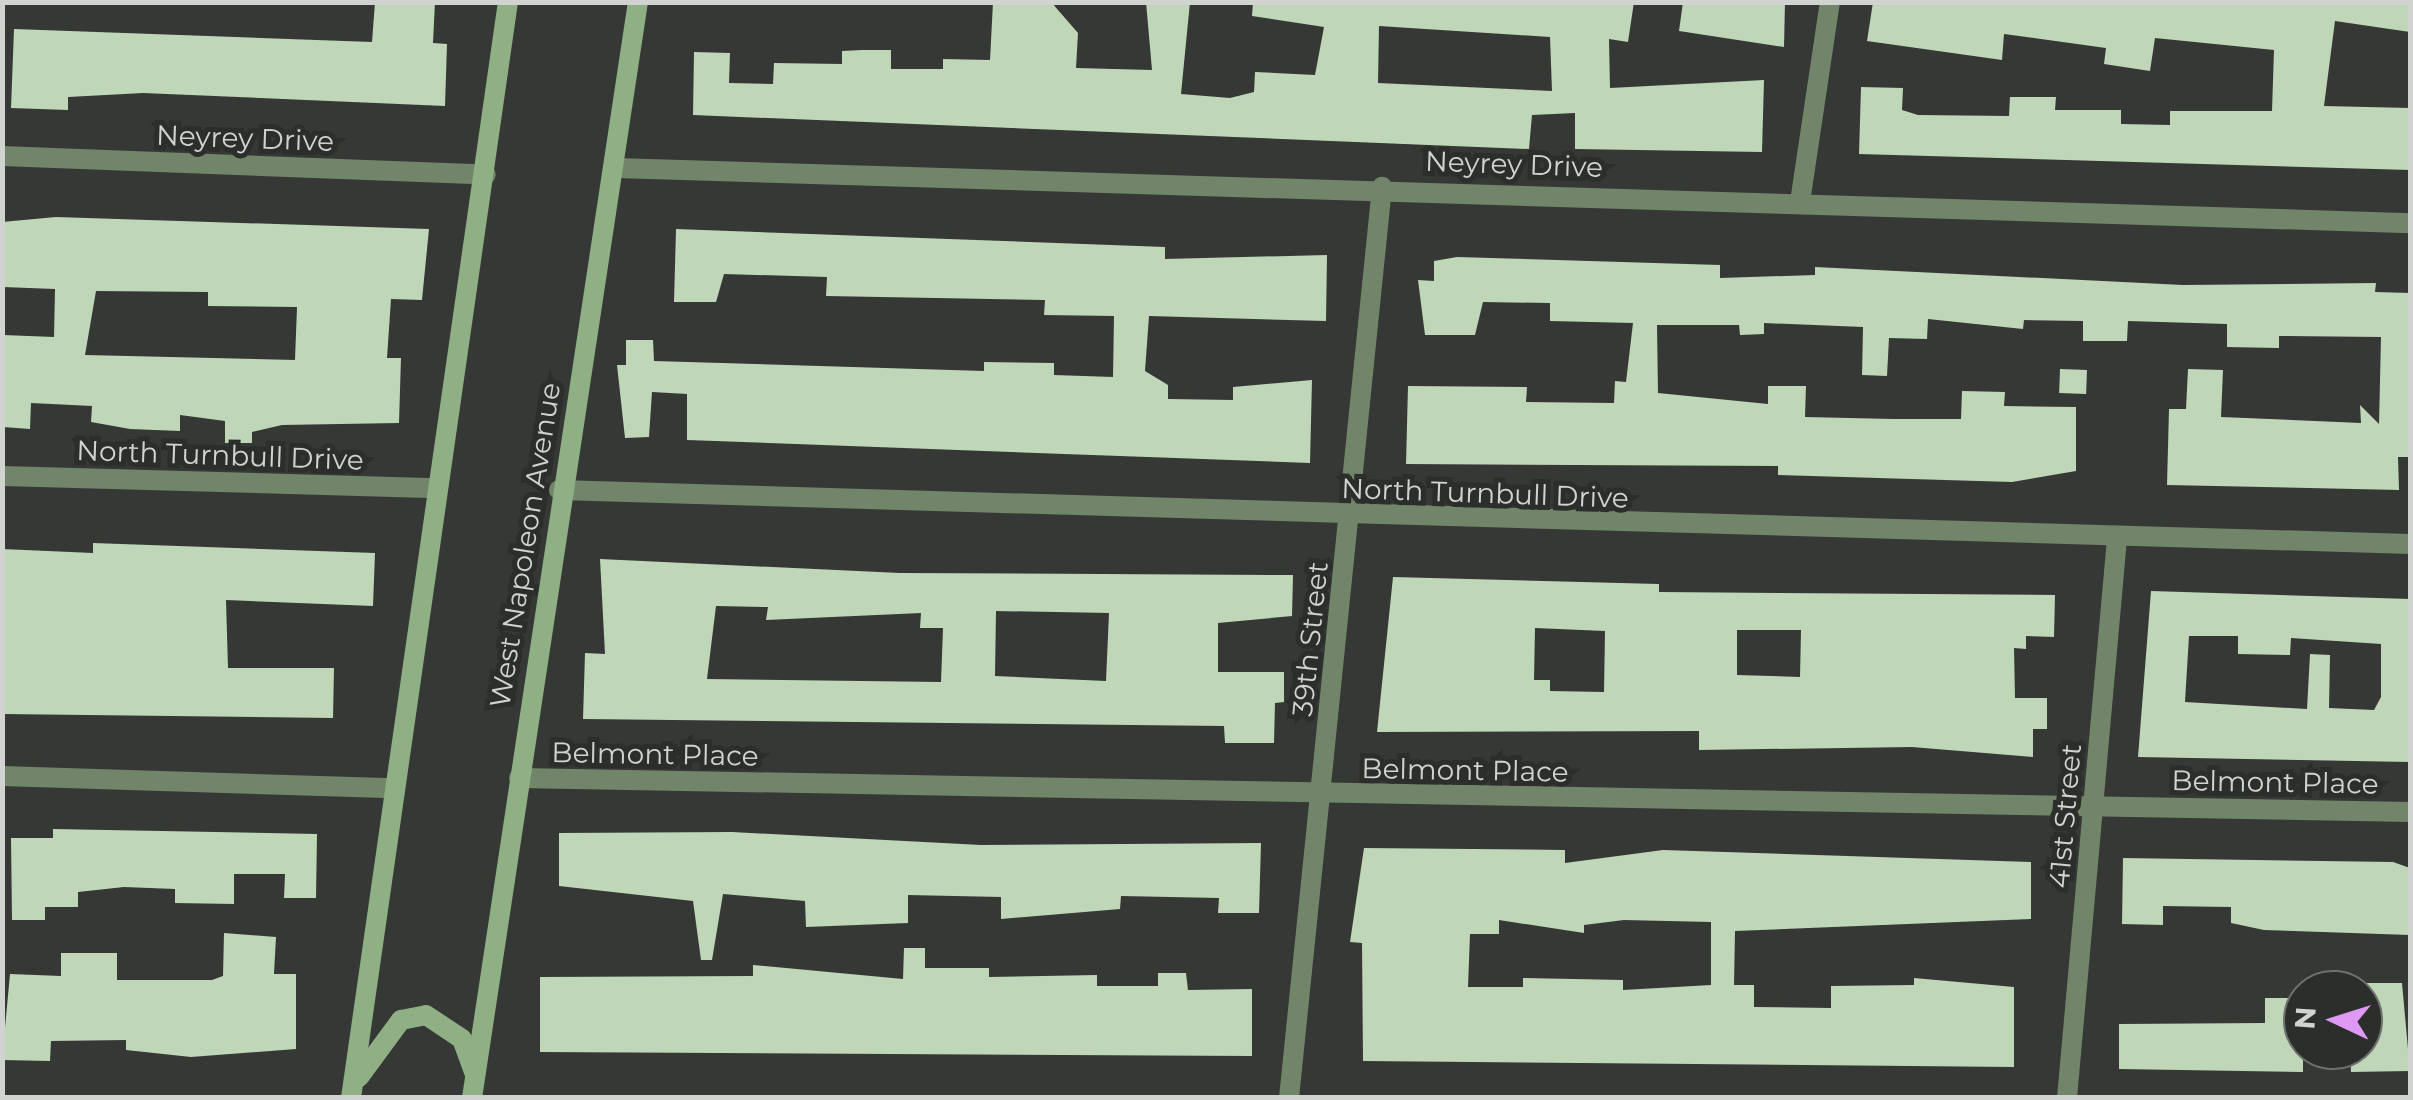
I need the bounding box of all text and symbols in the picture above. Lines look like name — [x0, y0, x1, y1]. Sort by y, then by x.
street label: Neyrey Drive — [155, 118, 335, 158]
street label: Neyrey Drive — [1424, 144, 1604, 184]
street label: West Napoleon Avenue — [483, 380, 567, 710]
street label: North Turnbull Drive — [76, 433, 364, 477]
street label: North Turnbull Drive — [1341, 471, 1629, 515]
street label: 39th Street — [1285, 560, 1335, 718]
street label: Belmont Place — [551, 735, 759, 773]
street label: 41st Street — [2042, 742, 2088, 890]
street label: Belmont Place — [1361, 751, 1569, 789]
street label: Belmont Place — [2171, 763, 2379, 801]
north arrow — [2283, 970, 2383, 1070]
text: N — [2287, 1006, 2323, 1031]

